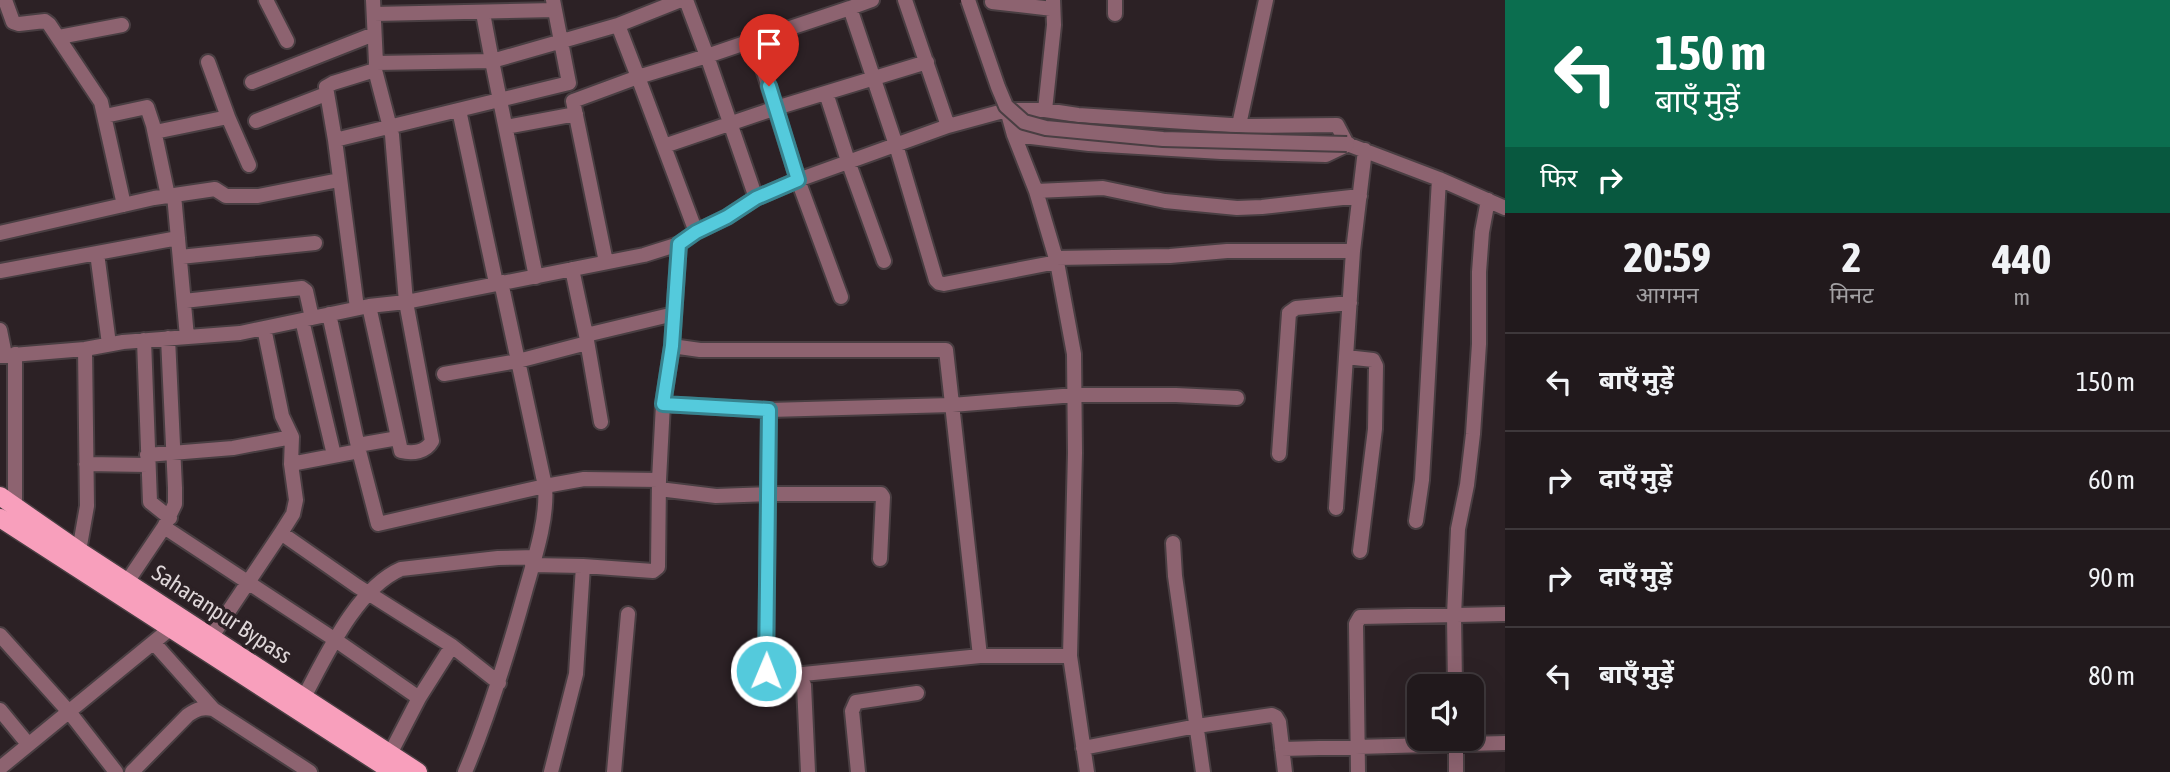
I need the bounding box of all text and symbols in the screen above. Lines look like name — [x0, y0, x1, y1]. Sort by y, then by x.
pin — [739, 14, 799, 86]
text: 150 m — [1655, 24, 1766, 80]
icon: arrive — [750, 25, 788, 63]
icon: left — [1540, 28, 1631, 119]
text: बाएँ मुड़ें — [1655, 82, 1740, 119]
icon: right — [1591, 161, 1629, 199]
text: फिर — [1540, 163, 1577, 193]
text: 20:59 — [1624, 233, 1711, 281]
text: 2 — [1842, 233, 1861, 281]
text: 440 — [1992, 235, 2051, 283]
text: आगमन — [1636, 282, 1699, 308]
text: मिनट — [1829, 282, 1874, 308]
text: m — [2013, 284, 2030, 310]
icon: left — [1540, 363, 1578, 401]
text: बाएँ मुड़ें — [1599, 365, 1674, 395]
text: 150 m — [2076, 367, 2135, 397]
icon: right — [1540, 461, 1578, 499]
text: दाएँ मुड़ें — [1599, 463, 1672, 493]
text: 60 m — [2088, 465, 2135, 495]
street label: Saharanpur Bypass — [148, 559, 296, 669]
icon: right — [1540, 559, 1578, 597]
text: दाएँ मुड़ें — [1599, 561, 1672, 591]
text: 90 m — [2088, 563, 2135, 593]
position arrow — [729, 634, 803, 708]
icon: left — [1540, 657, 1578, 695]
text: बाएँ मुड़ें — [1599, 659, 1674, 689]
text: 80 m — [2088, 661, 2135, 691]
map controls — [1407, 674, 1484, 751]
button: sound — [1407, 674, 1484, 751]

